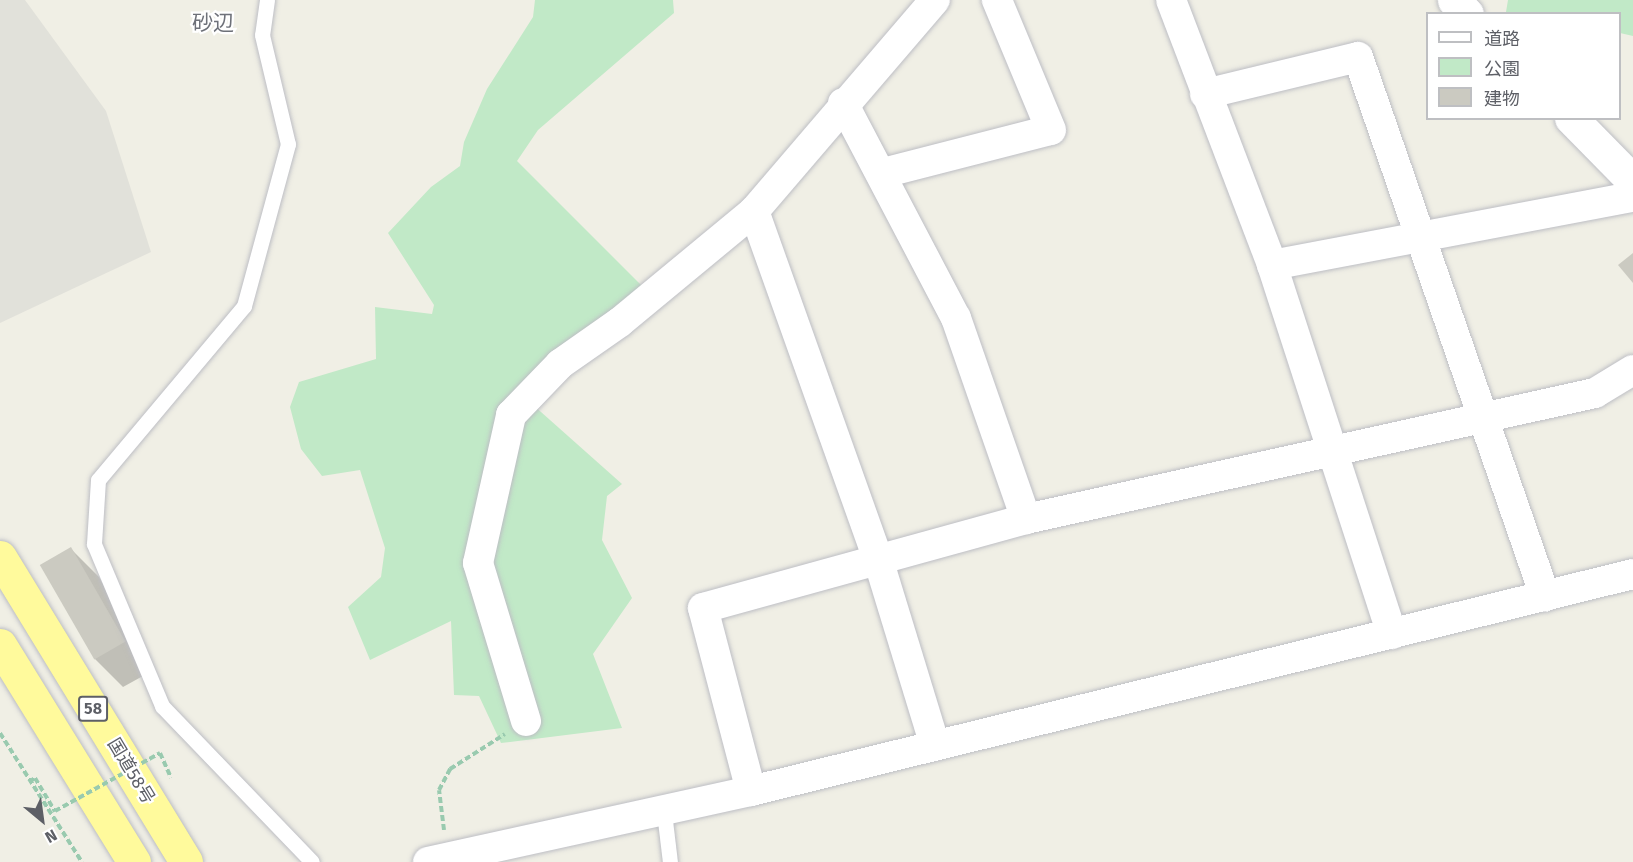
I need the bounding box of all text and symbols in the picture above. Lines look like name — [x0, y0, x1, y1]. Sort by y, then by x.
district label: 砂辺 — [192, 10, 234, 36]
legend — [1426, 12, 1621, 120]
text: 道路 — [1484, 28, 1520, 50]
text: 公園 — [1484, 58, 1520, 80]
text: 建物 — [1484, 88, 1520, 110]
road number: 58 — [78, 696, 108, 722]
street label: 国道58号 — [103, 734, 159, 808]
north arrow — [12, 790, 72, 850]
text: N — [42, 825, 60, 847]

